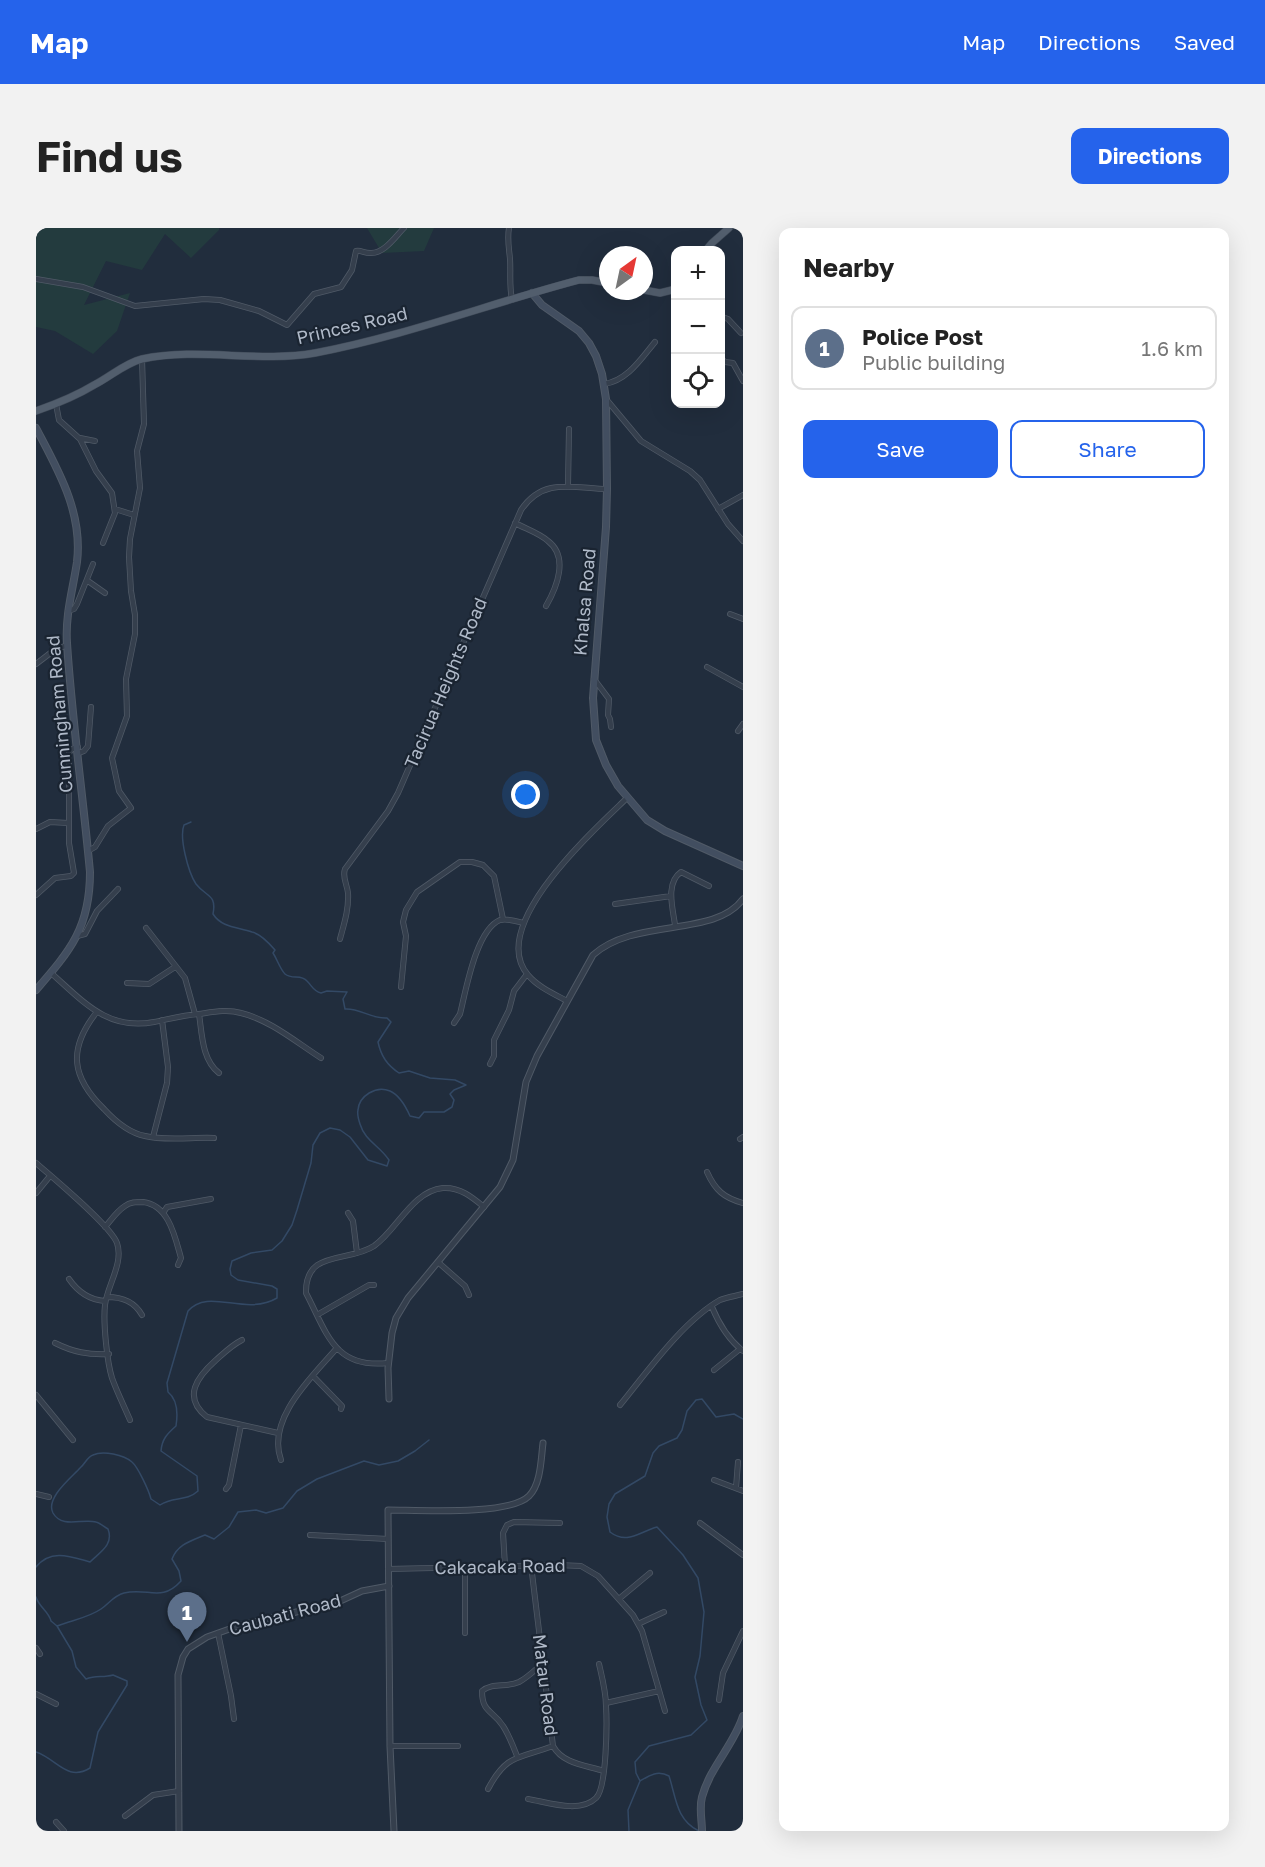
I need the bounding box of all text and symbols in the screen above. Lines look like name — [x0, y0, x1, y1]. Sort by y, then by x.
text: Map — [30, 26, 88, 59]
text: Map — [962, 29, 1005, 55]
text: Directions — [1038, 29, 1141, 55]
text: Saved — [1174, 29, 1235, 55]
button: Directions — [1071, 128, 1229, 184]
text: Find us — [36, 131, 183, 181]
north arrow — [599, 246, 653, 300]
map controls — [671, 246, 725, 408]
button: + — [671, 246, 725, 300]
text: Nearby — [803, 252, 894, 283]
button: − — [671, 300, 725, 354]
street label: Princes Road — [294, 302, 409, 348]
text: Police Post — [862, 323, 983, 350]
text: 1 — [819, 336, 830, 360]
text: 1.6 km — [1141, 336, 1203, 360]
text: Public building — [862, 350, 1005, 374]
button: locate — [671, 354, 725, 408]
button: Save — [803, 420, 998, 478]
button: Share — [1010, 420, 1205, 478]
street label: Khalsa Road — [568, 547, 600, 657]
street label: Tacirua Heights Road — [399, 594, 491, 771]
street label: Cunningham Road — [41, 634, 77, 794]
your location — [511, 780, 540, 809]
street label: Cakacaka Road — [434, 1554, 566, 1578]
street label: Caubati Road — [226, 1589, 343, 1640]
pin: 1 — [168, 1592, 206, 1642]
street label: Matau Road — [529, 1633, 563, 1737]

